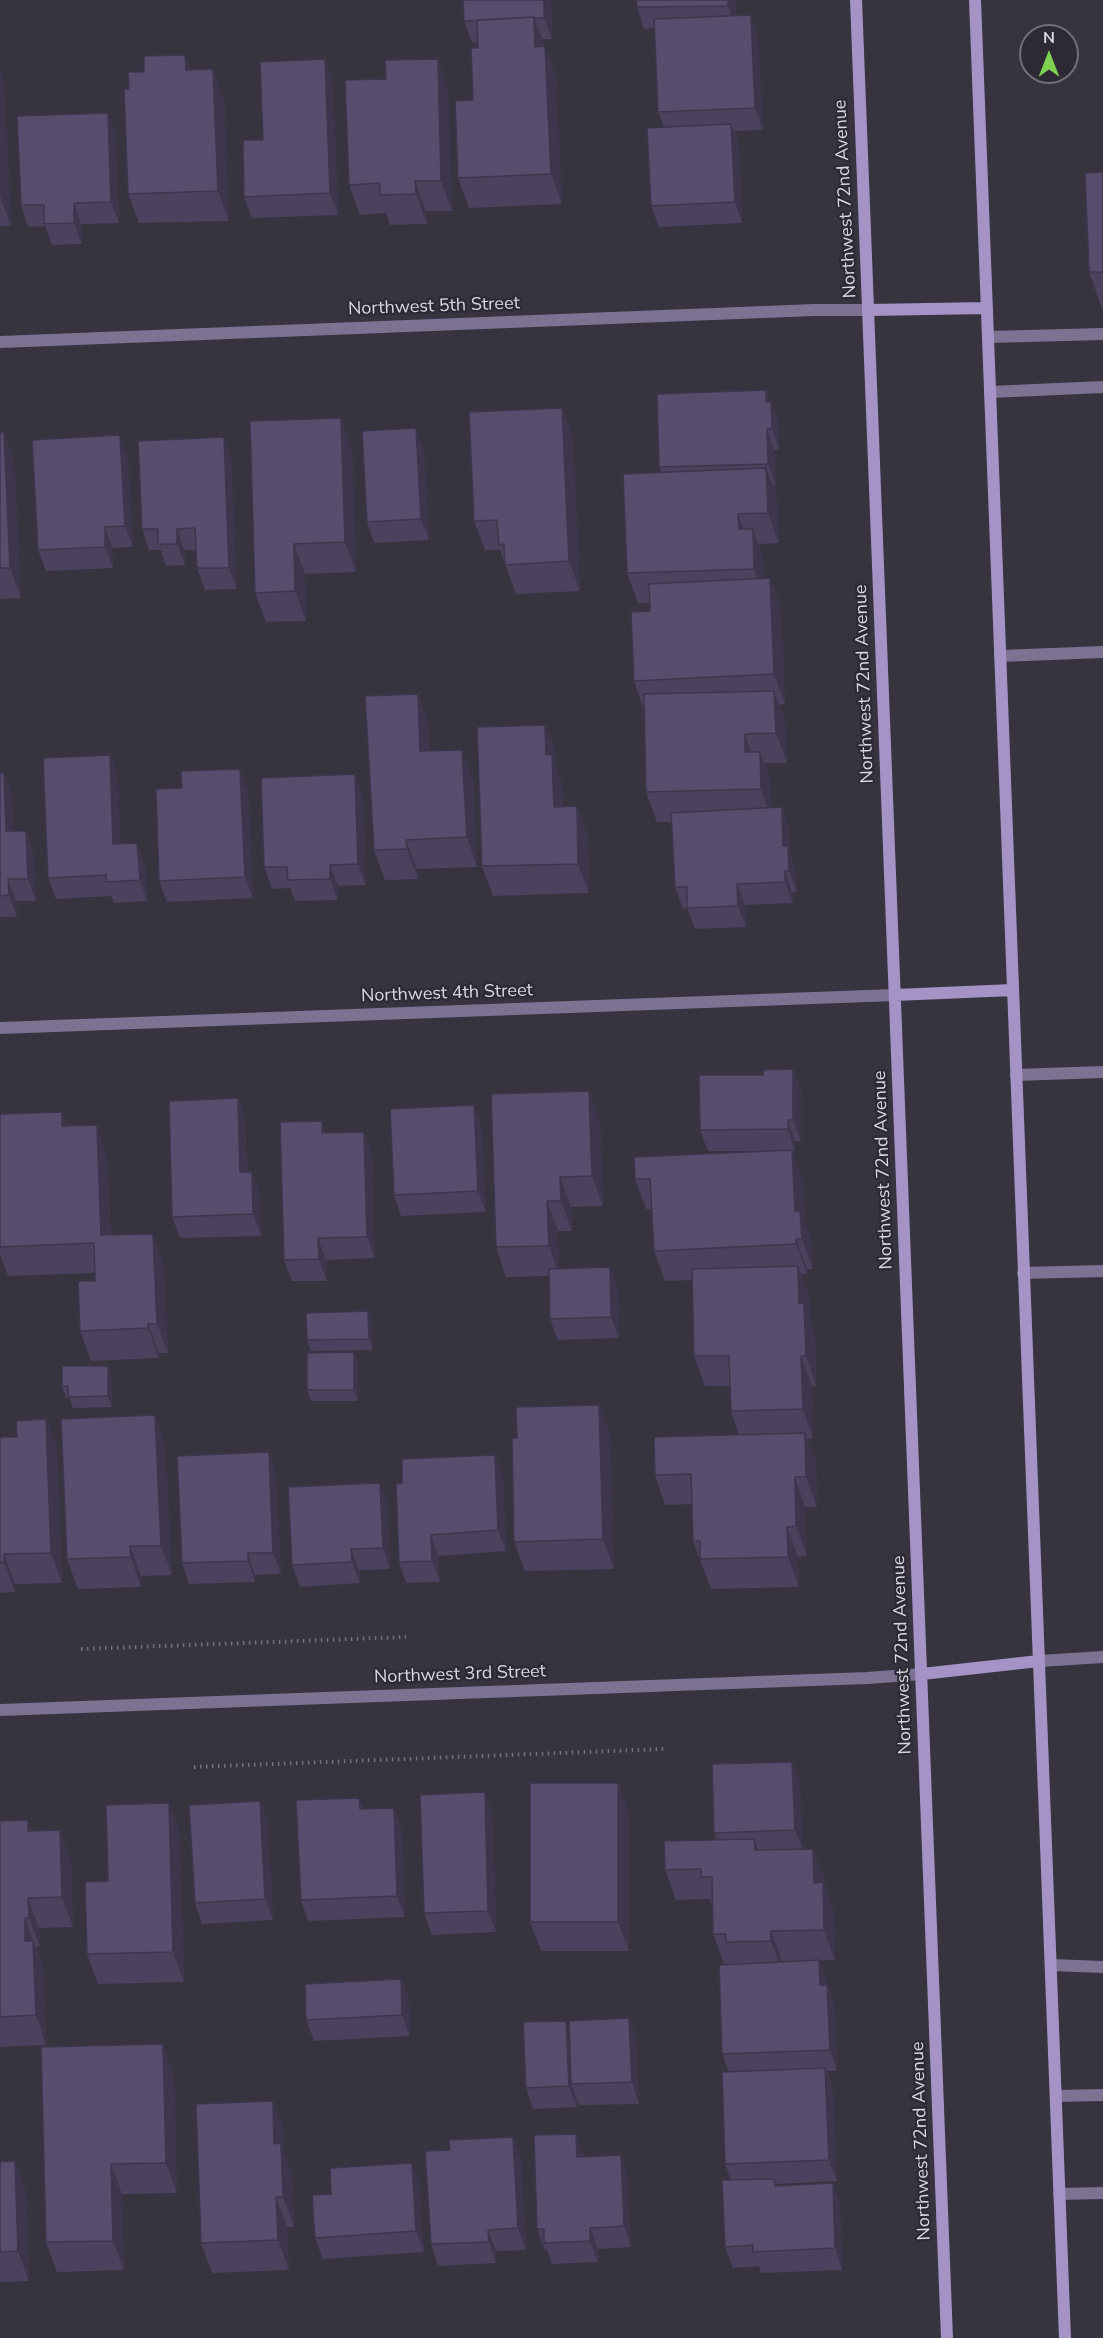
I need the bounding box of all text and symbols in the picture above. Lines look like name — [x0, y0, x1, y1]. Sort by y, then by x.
north arrow — [1019, 24, 1079, 84]
text: N — [1043, 27, 1055, 49]
street label: Northwest 72nd Avenue — [830, 99, 862, 299]
street label: Northwest 5th Street — [348, 293, 520, 321]
street label: Northwest 72nd Avenue — [851, 584, 879, 784]
street label: Northwest 4th Street — [361, 980, 533, 1008]
street label: Northwest 72nd Avenue — [870, 1070, 898, 1270]
street label: Northwest 72nd Avenue — [889, 1555, 917, 1755]
street label: Northwest 3rd Street — [374, 1661, 546, 1689]
street label: Northwest 72nd Avenue — [908, 2041, 936, 2241]

